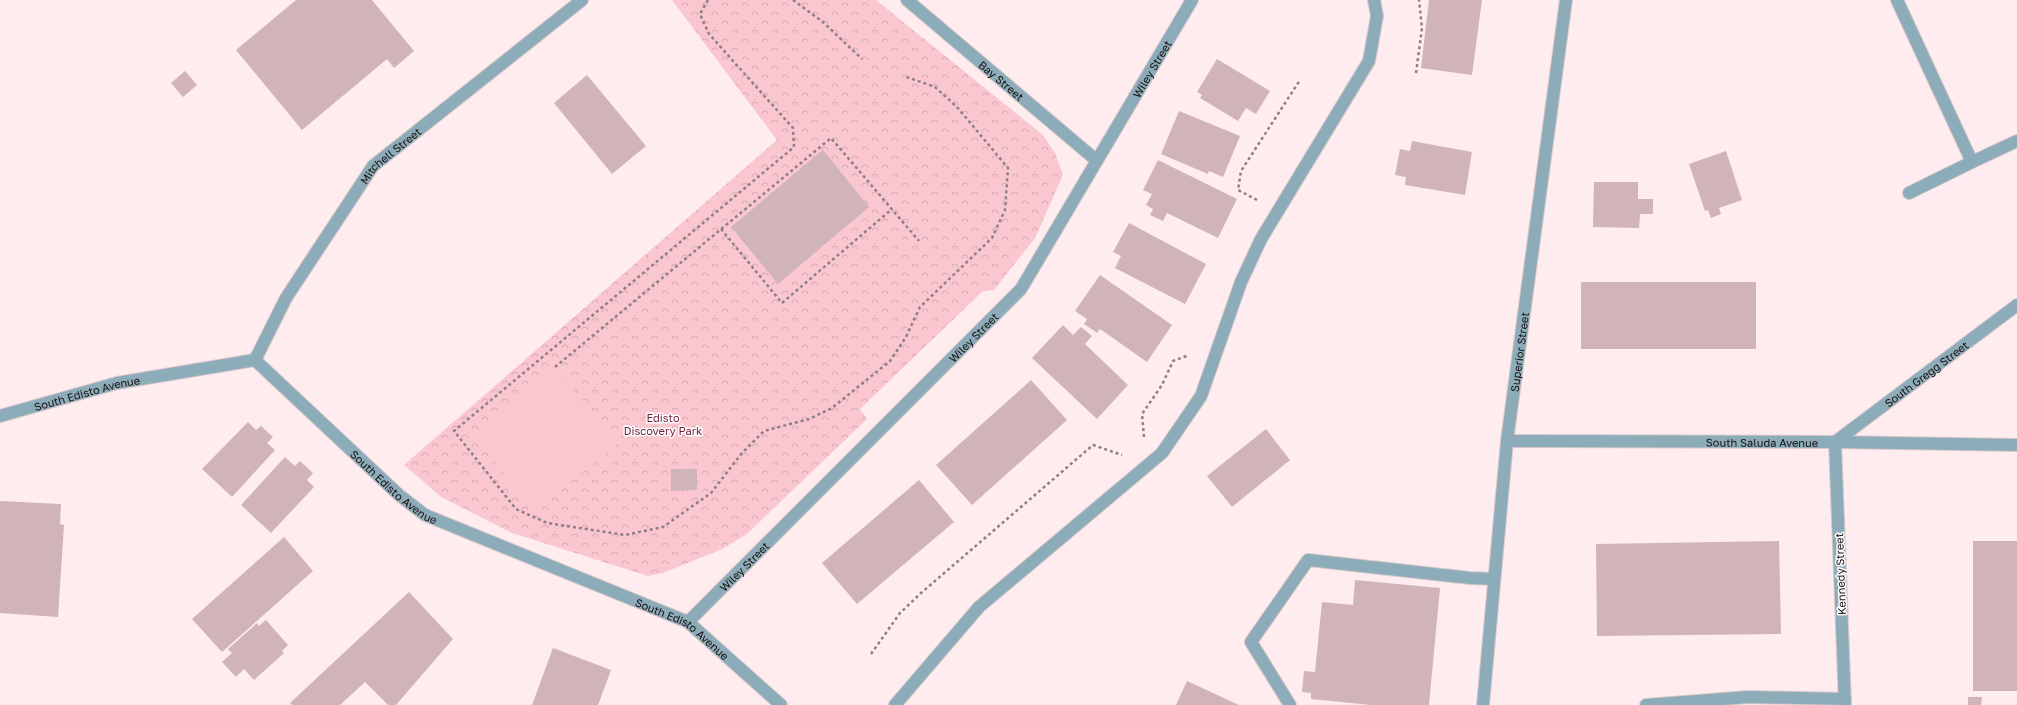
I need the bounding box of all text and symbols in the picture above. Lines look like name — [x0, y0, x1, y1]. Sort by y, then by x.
street label: Wiley Street — [1129, 37, 1173, 100]
street label: Bay Street — [976, 57, 1027, 103]
street label: Mitchell Street — [357, 124, 423, 186]
street label: Wiley Street — [946, 310, 1000, 364]
street label: Superior Street — [1507, 311, 1531, 393]
street label: South Gregg Street — [1881, 338, 1970, 409]
street label: South Edisto Avenue — [32, 373, 141, 413]
park label: Edisto Discovery Park — [624, 411, 702, 437]
street label: South Saluda Avenue — [1706, 435, 1818, 448]
street label: South Edisto Avenue — [348, 447, 439, 526]
street label: Kennedy Street — [1832, 533, 1848, 615]
street label: Wiley Street — [716, 539, 771, 594]
street label: South Edisto Avenue — [634, 595, 732, 662]

